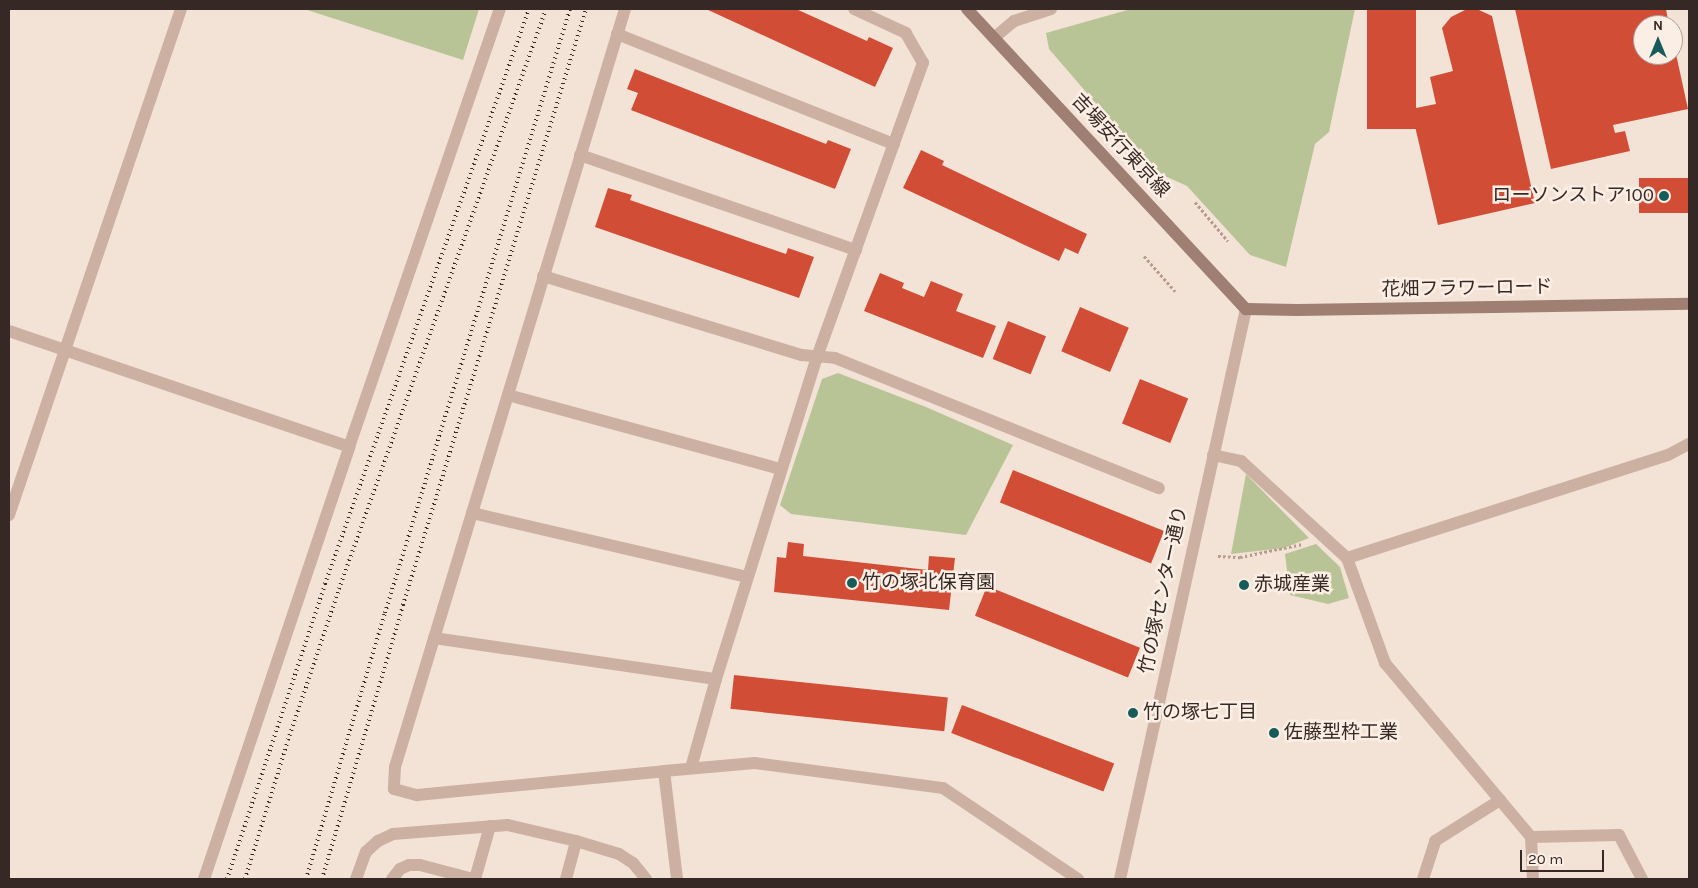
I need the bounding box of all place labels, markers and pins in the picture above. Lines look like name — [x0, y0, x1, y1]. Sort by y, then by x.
place label: ローソンストア100 — [1492, 185, 1654, 207]
marker: ローソンストア100 — [1658, 190, 1670, 202]
place label: 竹の塚北保育園 — [862, 572, 995, 594]
place label: 赤城産業 — [1254, 574, 1330, 596]
marker: 竹の塚北保育園 — [846, 577, 858, 589]
marker: 赤城産業 — [1238, 579, 1250, 591]
place label: 竹の塚七丁目 — [1143, 702, 1257, 724]
marker: 竹の塚七丁目 — [1127, 707, 1139, 719]
place label: 佐藤型枠工業 — [1284, 722, 1398, 744]
marker: 佐藤型枠工業 — [1268, 727, 1280, 739]

